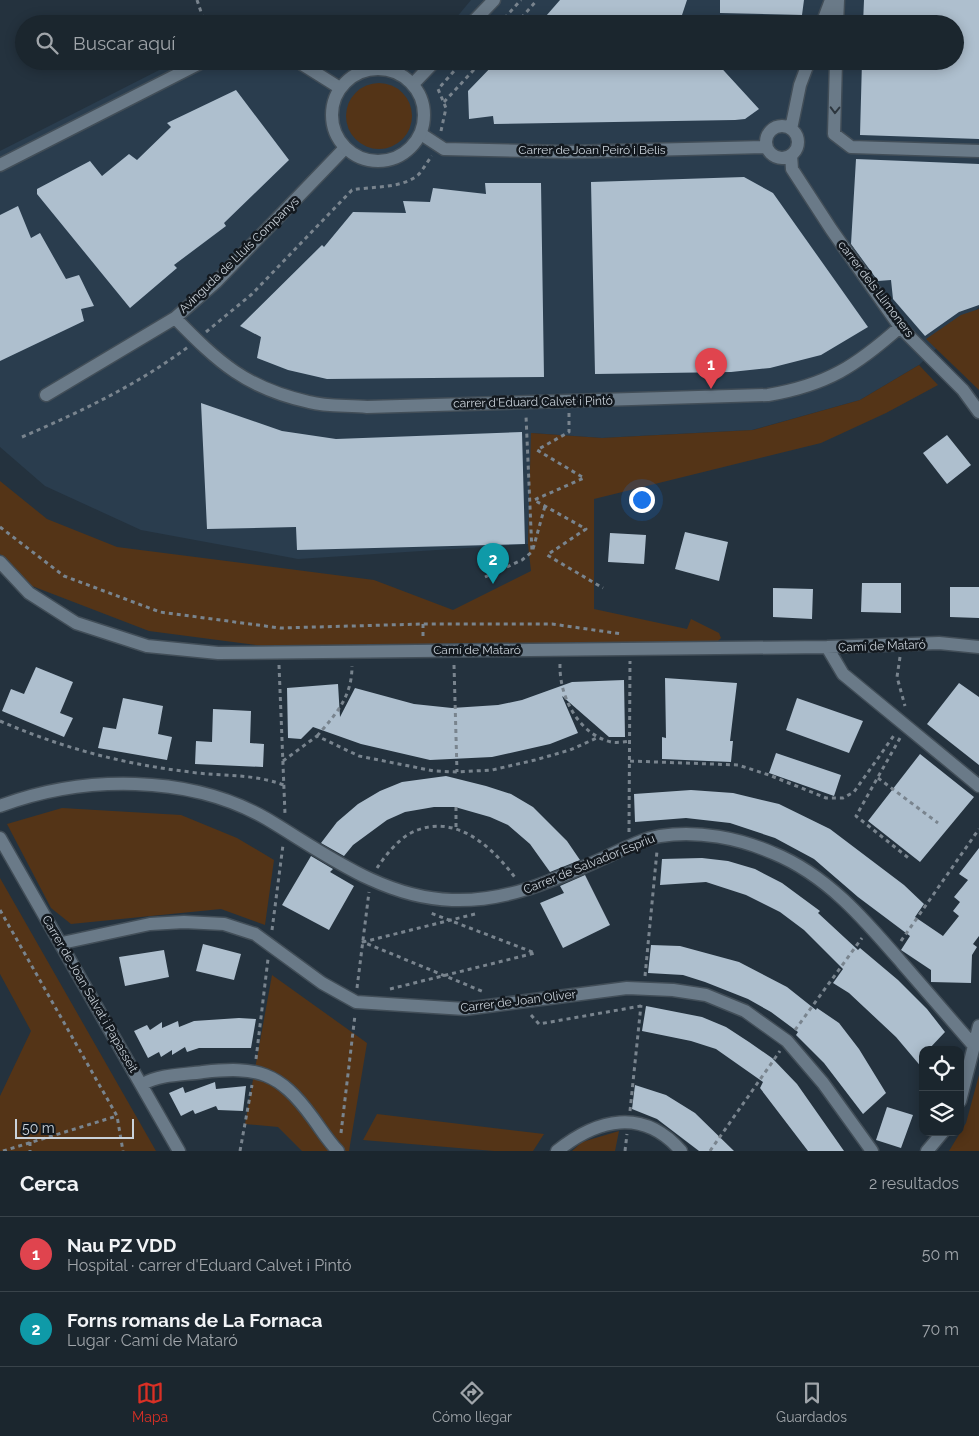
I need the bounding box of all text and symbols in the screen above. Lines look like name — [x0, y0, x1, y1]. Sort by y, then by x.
search box — [15, 15, 964, 70]
icon: search — [33, 29, 61, 57]
text: Buscar aquí — [73, 32, 175, 54]
one-way arrow — [830, 106, 840, 114]
street label: Carrer de Joan Peiró i Belis — [518, 143, 666, 157]
street label: Avinguda de Lluís Companys — [176, 194, 302, 316]
street label: carrer dels Llimoners — [835, 238, 917, 340]
pin: 1 — [695, 348, 727, 389]
street label: carrer d'Eduard Calvet i Pintó — [453, 394, 613, 410]
your location — [629, 487, 655, 513]
pin: 2 — [477, 543, 509, 584]
street label: Camí de Mataró — [838, 637, 926, 655]
street label: Camí de Mataró — [433, 643, 521, 657]
street label: Carrer de Salvador Espriu — [521, 831, 657, 897]
street label: Carrer de Joan Salvat i Papasseit — [39, 913, 141, 1075]
street label: Carrer de Joan Oliver — [460, 987, 577, 1015]
map controls — [919, 1046, 964, 1136]
button: locate — [919, 1046, 964, 1091]
button: layers — [919, 1091, 964, 1136]
scale bar — [15, 1116, 134, 1139]
text: 50 m — [22, 1120, 55, 1136]
text: Cerca — [20, 1171, 79, 1196]
text: 2 resultados — [869, 1174, 959, 1193]
text: Nau PZ VDD — [67, 1234, 176, 1256]
text: 1 — [32, 1245, 40, 1264]
text: 50 m — [922, 1245, 959, 1264]
text: Hospital · carrer d'Eduard Calvet i Pintó — [67, 1256, 352, 1275]
text: Forns romans de La Fornaca — [67, 1309, 322, 1331]
text: 2 — [31, 1320, 41, 1339]
text: 70 m — [922, 1320, 959, 1339]
text: Lugar · Camí de Mataró — [67, 1331, 238, 1350]
tab: Mapa — [132, 1379, 168, 1425]
tab: Cómo llegar — [432, 1379, 512, 1425]
tab: Guardados — [776, 1379, 847, 1425]

